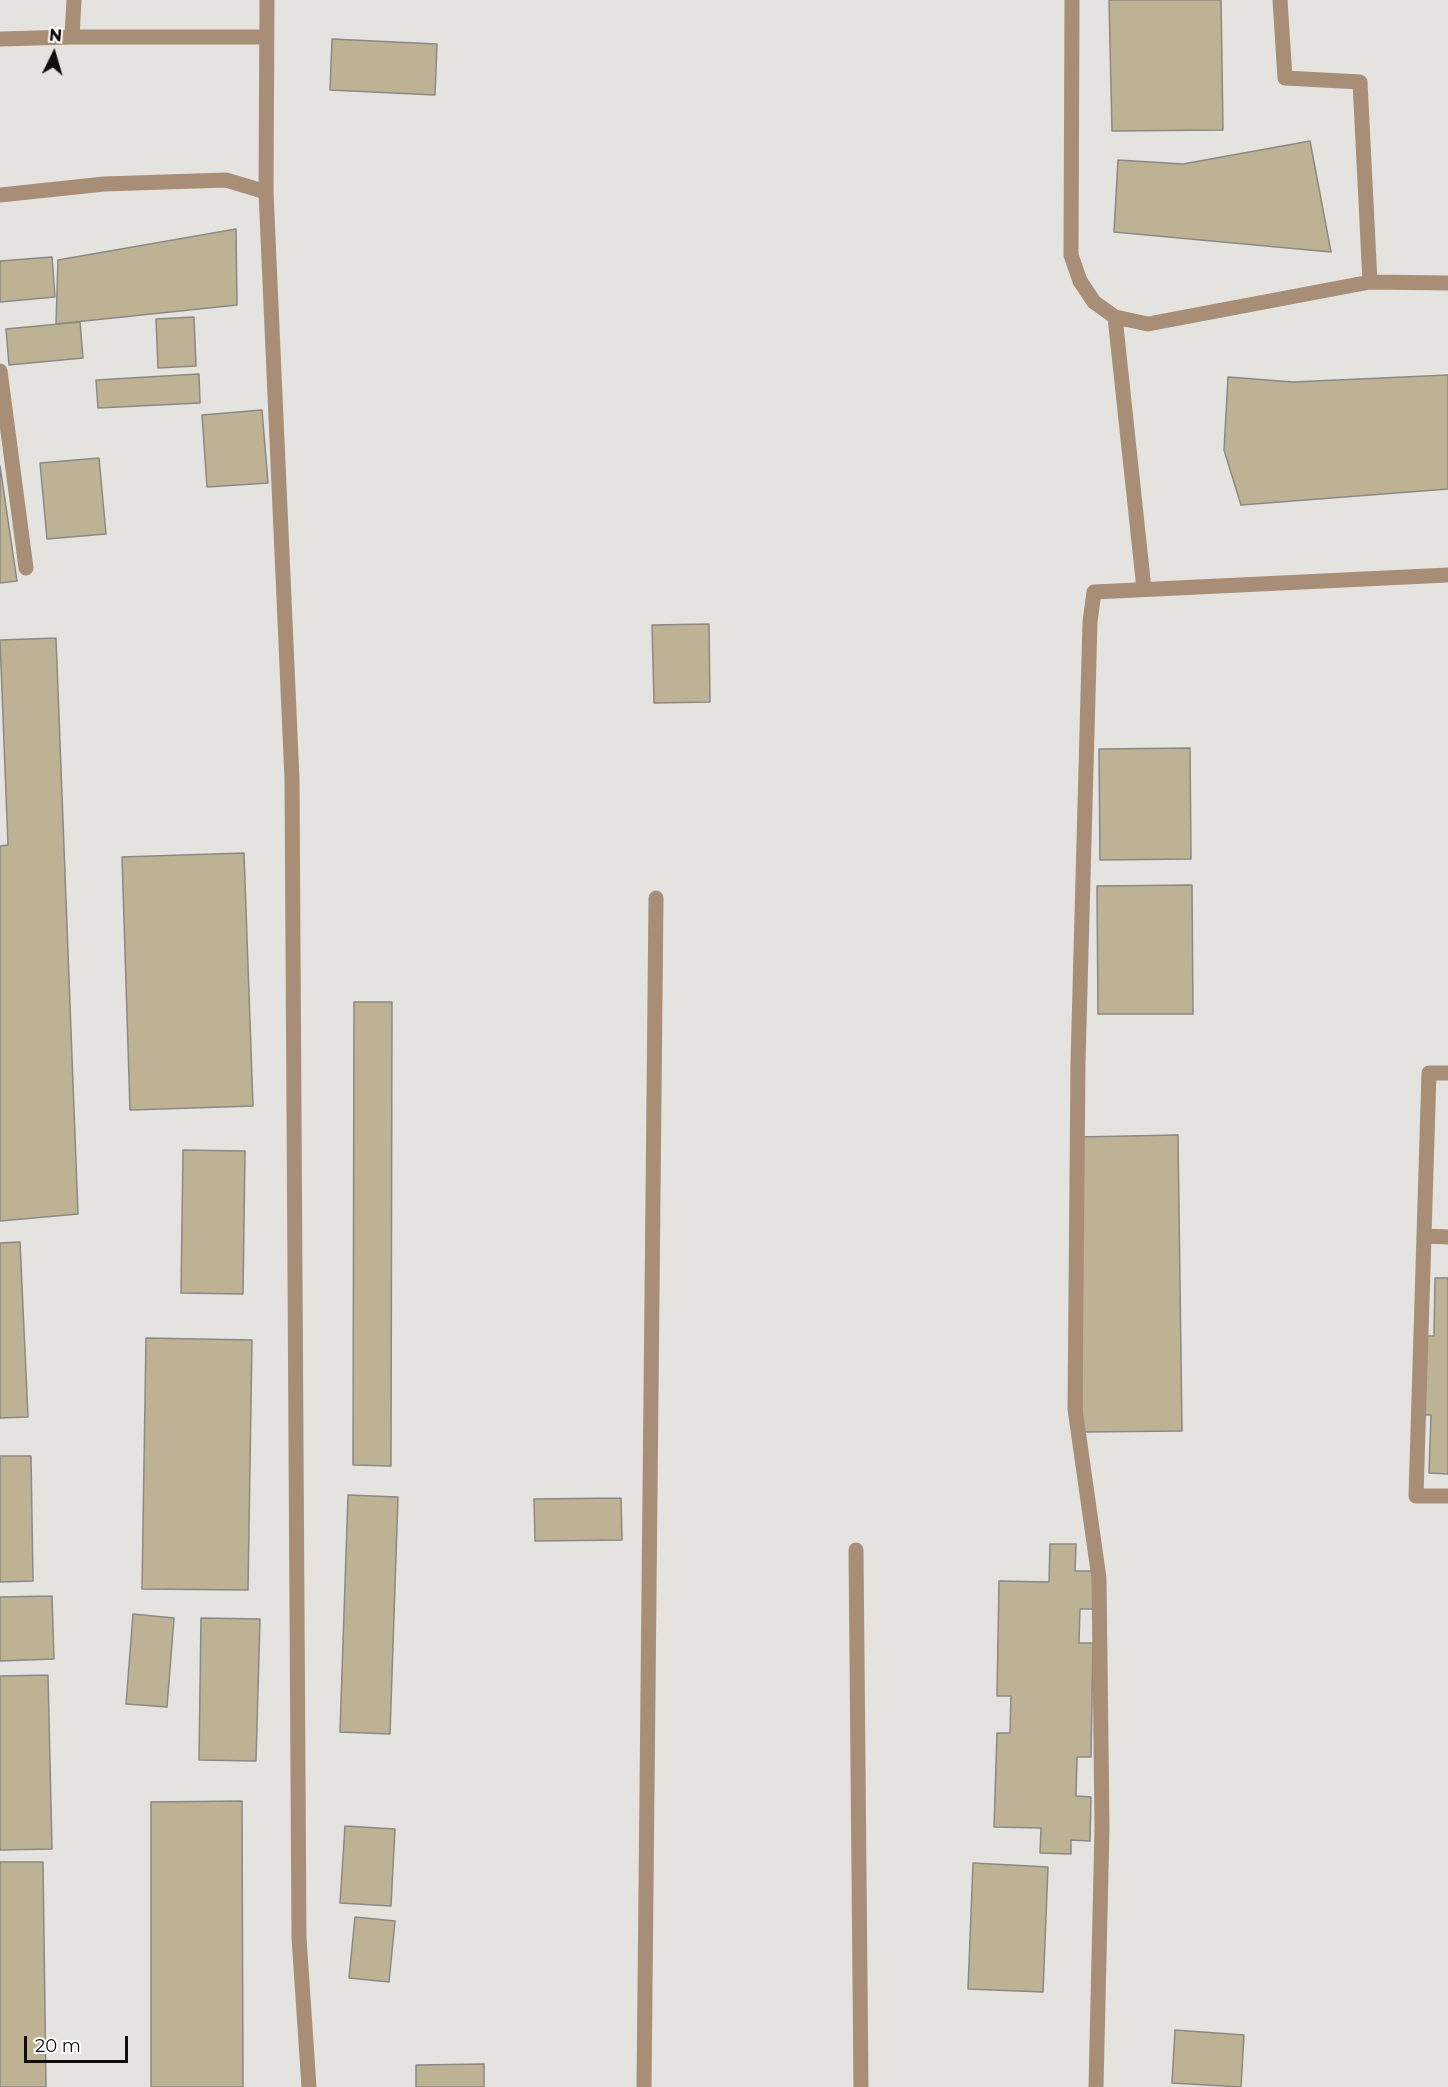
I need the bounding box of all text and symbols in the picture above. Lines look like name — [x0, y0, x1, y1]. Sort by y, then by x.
north arrow — [24, 24, 84, 84]
text: N — [48, 26, 63, 46]
scale bar — [27, 2024, 130, 2062]
text: 20 m — [35, 2035, 81, 2057]

